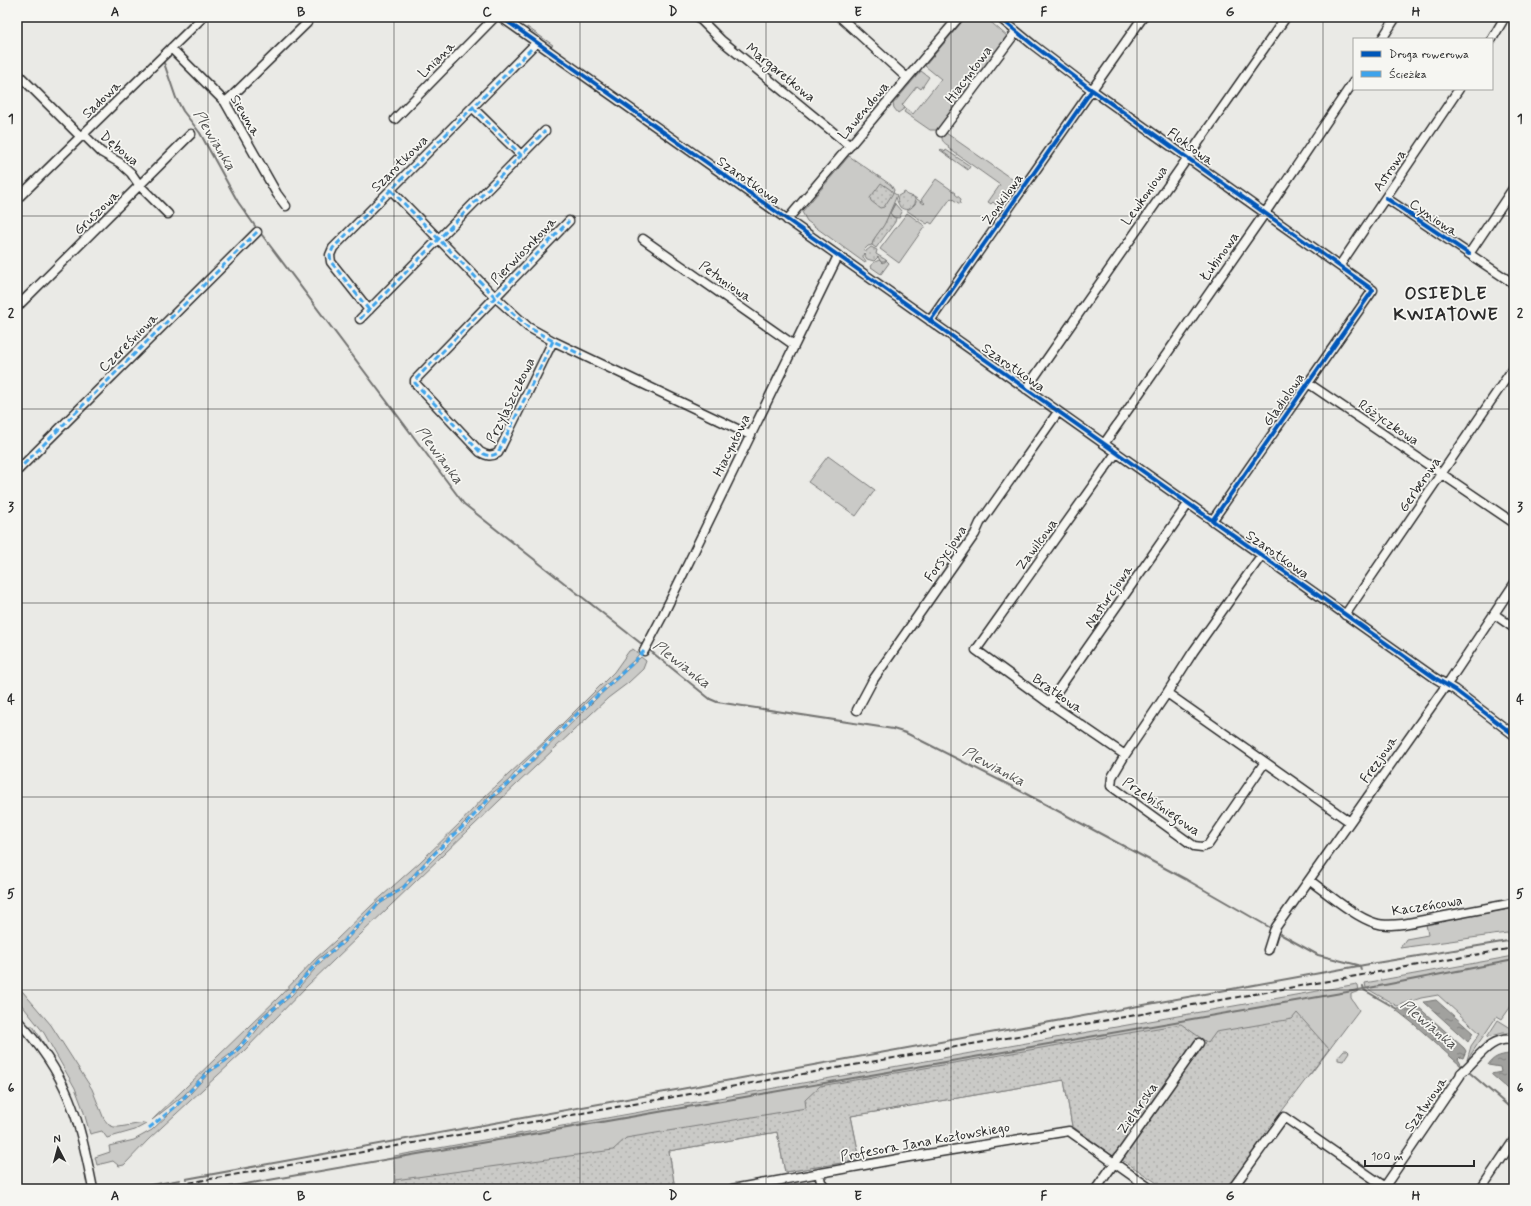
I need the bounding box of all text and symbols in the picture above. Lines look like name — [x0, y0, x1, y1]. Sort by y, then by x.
text: A — [111, 4, 119, 21]
text: B — [297, 4, 306, 21]
text: C — [482, 4, 492, 21]
text: D — [669, 4, 678, 21]
text: E — [854, 4, 862, 21]
text: F — [1041, 4, 1048, 21]
text: G — [1226, 4, 1235, 21]
text: H — [1412, 4, 1421, 21]
street label: Lniana — [414, 37, 460, 82]
legend — [1353, 38, 1493, 90]
street label: Margaretkowa — [741, 39, 819, 107]
street label: Hiacyntowa — [941, 42, 996, 107]
text: Droga rowerowa — [1389, 47, 1469, 63]
text: Ścieżka — [1389, 67, 1427, 83]
street label: Sadowa — [78, 76, 125, 123]
street label: Lawendowa — [834, 78, 893, 143]
street label: Siewna — [226, 91, 265, 140]
water label: Plewianka — [188, 106, 240, 175]
text: 1 — [8, 111, 14, 128]
text: 1 — [1517, 111, 1523, 128]
street label: Floksowa — [1164, 124, 1218, 170]
street label: Dębowa — [96, 127, 143, 170]
street label: Szarotkowa — [367, 131, 432, 196]
street label: Astrowa — [1369, 146, 1410, 195]
street label: Szarotkowa — [713, 152, 784, 209]
street label: Lewkoniowa — [1118, 162, 1172, 229]
street label: Żonkilowa — [978, 170, 1027, 229]
street label: Gruszowa — [70, 186, 124, 239]
street label: Cyniowa — [1406, 195, 1462, 241]
street label: Pierwiosnkowa — [487, 213, 561, 288]
street label: Łubinowa — [1196, 228, 1244, 285]
street label: Petuniowa — [695, 257, 756, 307]
district label: OSIEDLE KWIATOWE — [1393, 282, 1499, 327]
text: 2 — [8, 305, 15, 322]
text: 2 — [1517, 305, 1524, 322]
street label: Czereśniowa — [95, 309, 163, 376]
street label: Szarotkowa — [978, 339, 1049, 396]
street label: Przylaszczkowa — [482, 355, 539, 446]
street label: Gladiolowa — [1259, 369, 1309, 430]
street label: Różyczkowa — [1354, 396, 1423, 450]
street label: Hiacyntowa — [709, 411, 755, 480]
water label: Plewianka — [411, 422, 468, 489]
street label: Gerberowa — [1395, 453, 1445, 516]
text: 3 — [8, 499, 14, 516]
text: 3 — [1517, 499, 1523, 516]
street label: Zawilcowa — [1012, 515, 1062, 574]
street label: Forsycjowa — [920, 522, 971, 585]
street label: Szarotkowa — [1242, 526, 1313, 583]
street label: Nasturcjowa — [1081, 561, 1137, 632]
water label: Plewianka — [648, 636, 715, 694]
street label: Bratkowa — [1029, 670, 1087, 718]
text: 4 — [7, 692, 15, 709]
text: 4 — [1516, 692, 1524, 709]
street label: Frezjowa — [1356, 732, 1402, 787]
water label: Plewianka — [959, 742, 1028, 792]
street label: Przebiśniegowa — [1118, 773, 1204, 842]
text: 5 — [7, 886, 15, 903]
text: 5 — [1516, 886, 1524, 903]
street label: Kaczeńcowa — [1391, 892, 1464, 920]
water label: Plewianka — [1396, 995, 1461, 1054]
street label: Szałwiowa — [1400, 1073, 1452, 1136]
street label: Zielarska — [1113, 1079, 1162, 1138]
text: 6 — [8, 1080, 15, 1097]
text: 6 — [1517, 1080, 1524, 1097]
street label: Profesora Jana Kozłowskiego — [839, 1118, 1011, 1166]
north arrow — [38, 1128, 78, 1168]
text: N — [53, 1132, 61, 1146]
scale bar — [1365, 1142, 1474, 1168]
text: 100 m — [1371, 1149, 1403, 1165]
text: A — [111, 1188, 119, 1205]
text: B — [297, 1188, 306, 1205]
text: C — [482, 1188, 492, 1205]
text: D — [669, 1188, 678, 1205]
text: E — [854, 1188, 862, 1205]
text: F — [1041, 1188, 1048, 1205]
text: G — [1226, 1188, 1235, 1205]
text: H — [1412, 1188, 1421, 1205]

